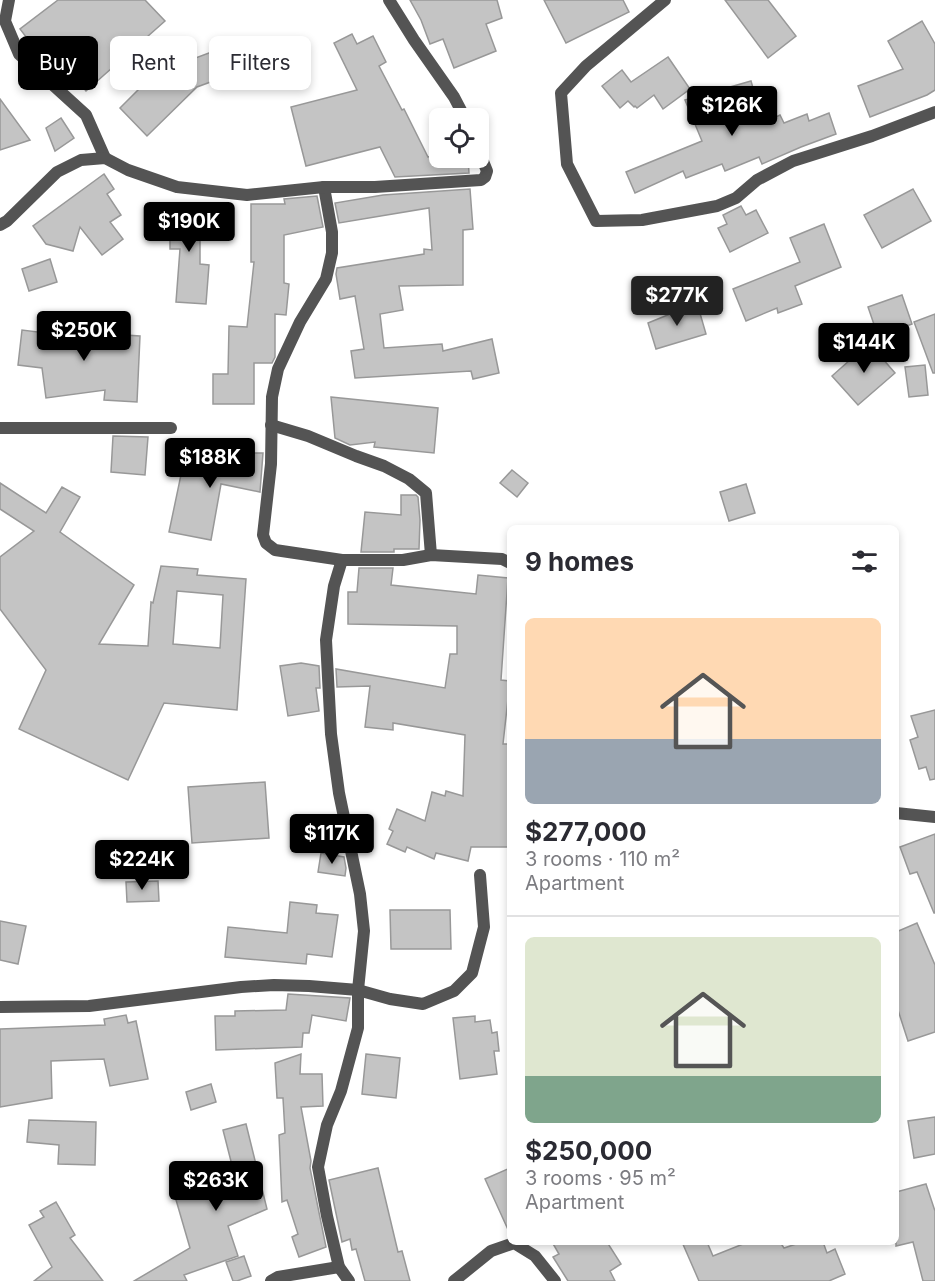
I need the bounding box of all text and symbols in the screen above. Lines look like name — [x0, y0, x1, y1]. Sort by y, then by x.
chip: Buy — [18, 36, 98, 90]
chip: Rent — [110, 36, 197, 90]
chip: Filters — [209, 36, 311, 90]
pin: $126K — [690, 86, 774, 137]
text: $126K — [701, 93, 763, 117]
map controls — [429, 108, 489, 168]
button: locate — [429, 108, 489, 168]
pin: $190K — [147, 202, 231, 253]
text: $190K — [158, 209, 220, 233]
pin: $277K — [635, 276, 719, 327]
text: $277K — [645, 283, 709, 307]
pin: $250K — [42, 311, 126, 362]
text: $250K — [51, 318, 117, 342]
pin: $144K — [822, 323, 906, 374]
text: $144K — [832, 330, 896, 354]
pin: $188K — [168, 438, 252, 489]
text: $188K — [179, 445, 241, 469]
icon: filters — [848, 545, 881, 578]
text: 9 homes — [525, 546, 634, 577]
icon: home — [649, 657, 757, 765]
pin: $117K — [290, 814, 374, 865]
text: $277,000 — [525, 816, 646, 847]
text: $117K — [304, 821, 360, 845]
pin: $224K — [100, 840, 184, 891]
text: $224K — [109, 847, 175, 871]
text: 3 rooms · 110 m² — [525, 847, 680, 871]
text: Apartment — [525, 871, 624, 895]
icon: home — [649, 976, 757, 1084]
text: $250,000 — [525, 1135, 652, 1166]
pin: $263K — [174, 1161, 258, 1212]
text: 3 rooms · 95 m² — [525, 1166, 676, 1190]
text: $263K — [183, 1168, 249, 1192]
text: Apartment — [525, 1190, 624, 1214]

